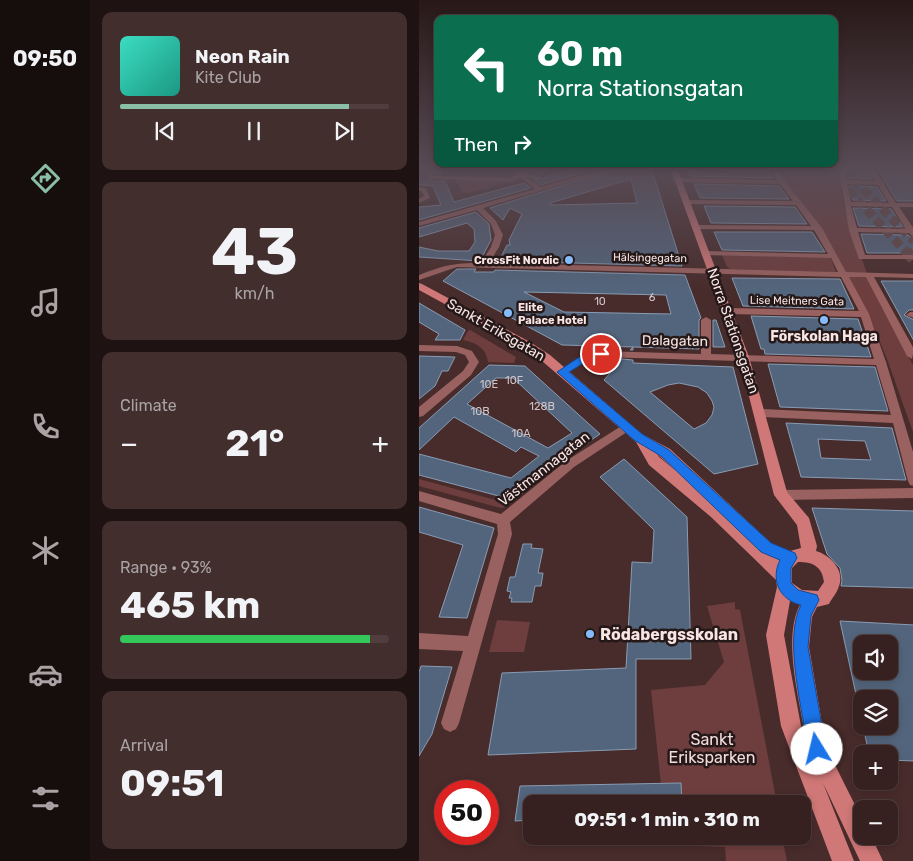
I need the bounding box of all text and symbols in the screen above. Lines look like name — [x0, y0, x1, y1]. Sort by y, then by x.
text: 60 m — [537, 33, 623, 75]
icon: left — [454, 35, 519, 100]
text: 09:50 — [13, 45, 77, 72]
text: Neon Rain — [195, 45, 290, 68]
text: Kite Club — [195, 68, 261, 87]
text: Norra Stationsgatan — [537, 75, 744, 102]
icon: previous — [151, 117, 179, 145]
icon: pause — [240, 117, 268, 145]
icon: next — [330, 117, 358, 145]
icon: right — [508, 130, 536, 158]
text: Then — [454, 133, 498, 156]
icon: directions — [28, 161, 63, 196]
text: 43 — [211, 213, 298, 290]
street label: Hälsingegatan — [613, 251, 687, 265]
place label: CrossFit Nordic — [474, 254, 560, 267]
marker: CrossFit Nordic — [563, 254, 575, 266]
street label: Norra Stationsgatan — [704, 266, 762, 396]
text: km/h — [235, 284, 274, 303]
icon: music — [28, 285, 63, 320]
house number: 6 — [649, 291, 656, 304]
street label: Lise Meitners Gata — [750, 294, 844, 308]
street label: Sankt Eriksgatan — [444, 295, 548, 365]
house number: 10 — [594, 295, 606, 308]
place label: Elite Palace Hotel — [518, 301, 587, 327]
marker: Elite Palace Hotel — [502, 307, 514, 319]
marker: Förskolan Haga — [818, 314, 830, 326]
place label: Förskolan Haga — [770, 328, 878, 345]
street label: Dalagatan — [642, 332, 708, 350]
pin — [580, 333, 622, 375]
icon: arrive — [587, 340, 615, 368]
house number: 10F — [505, 374, 523, 387]
house number: 10E — [480, 378, 499, 391]
text: Climate — [120, 396, 177, 415]
house number: 128B — [529, 400, 555, 413]
house number: 10B — [470, 405, 490, 418]
icon: phone — [28, 409, 63, 444]
text: 21° — [225, 420, 284, 466]
text: − — [120, 427, 138, 460]
text: + — [372, 427, 389, 460]
house number: 10A — [511, 427, 531, 440]
street label: Västmannagatan — [495, 428, 593, 510]
icon: climate — [28, 533, 63, 568]
text: Range · 93% — [120, 558, 212, 577]
text: 465 km — [120, 582, 260, 628]
place label: Rödabergsskolan — [600, 625, 738, 644]
marker: Rödabergsskolan — [584, 628, 596, 640]
map controls — [853, 635, 898, 845]
button: sound — [853, 635, 898, 680]
icon: car — [28, 657, 63, 692]
button: layers — [853, 690, 898, 735]
position arrow — [790, 722, 842, 774]
park label: Sankt Eriksparken — [669, 730, 755, 767]
text: Arrival — [120, 736, 168, 755]
button: + — [853, 745, 898, 790]
text: 09:51 — [120, 760, 224, 806]
speed limit sign: 50 — [434, 780, 499, 845]
icon: filters — [28, 781, 63, 816]
button: − — [853, 800, 898, 845]
text: 09:51 · 1 min · 310 m — [574, 808, 760, 831]

